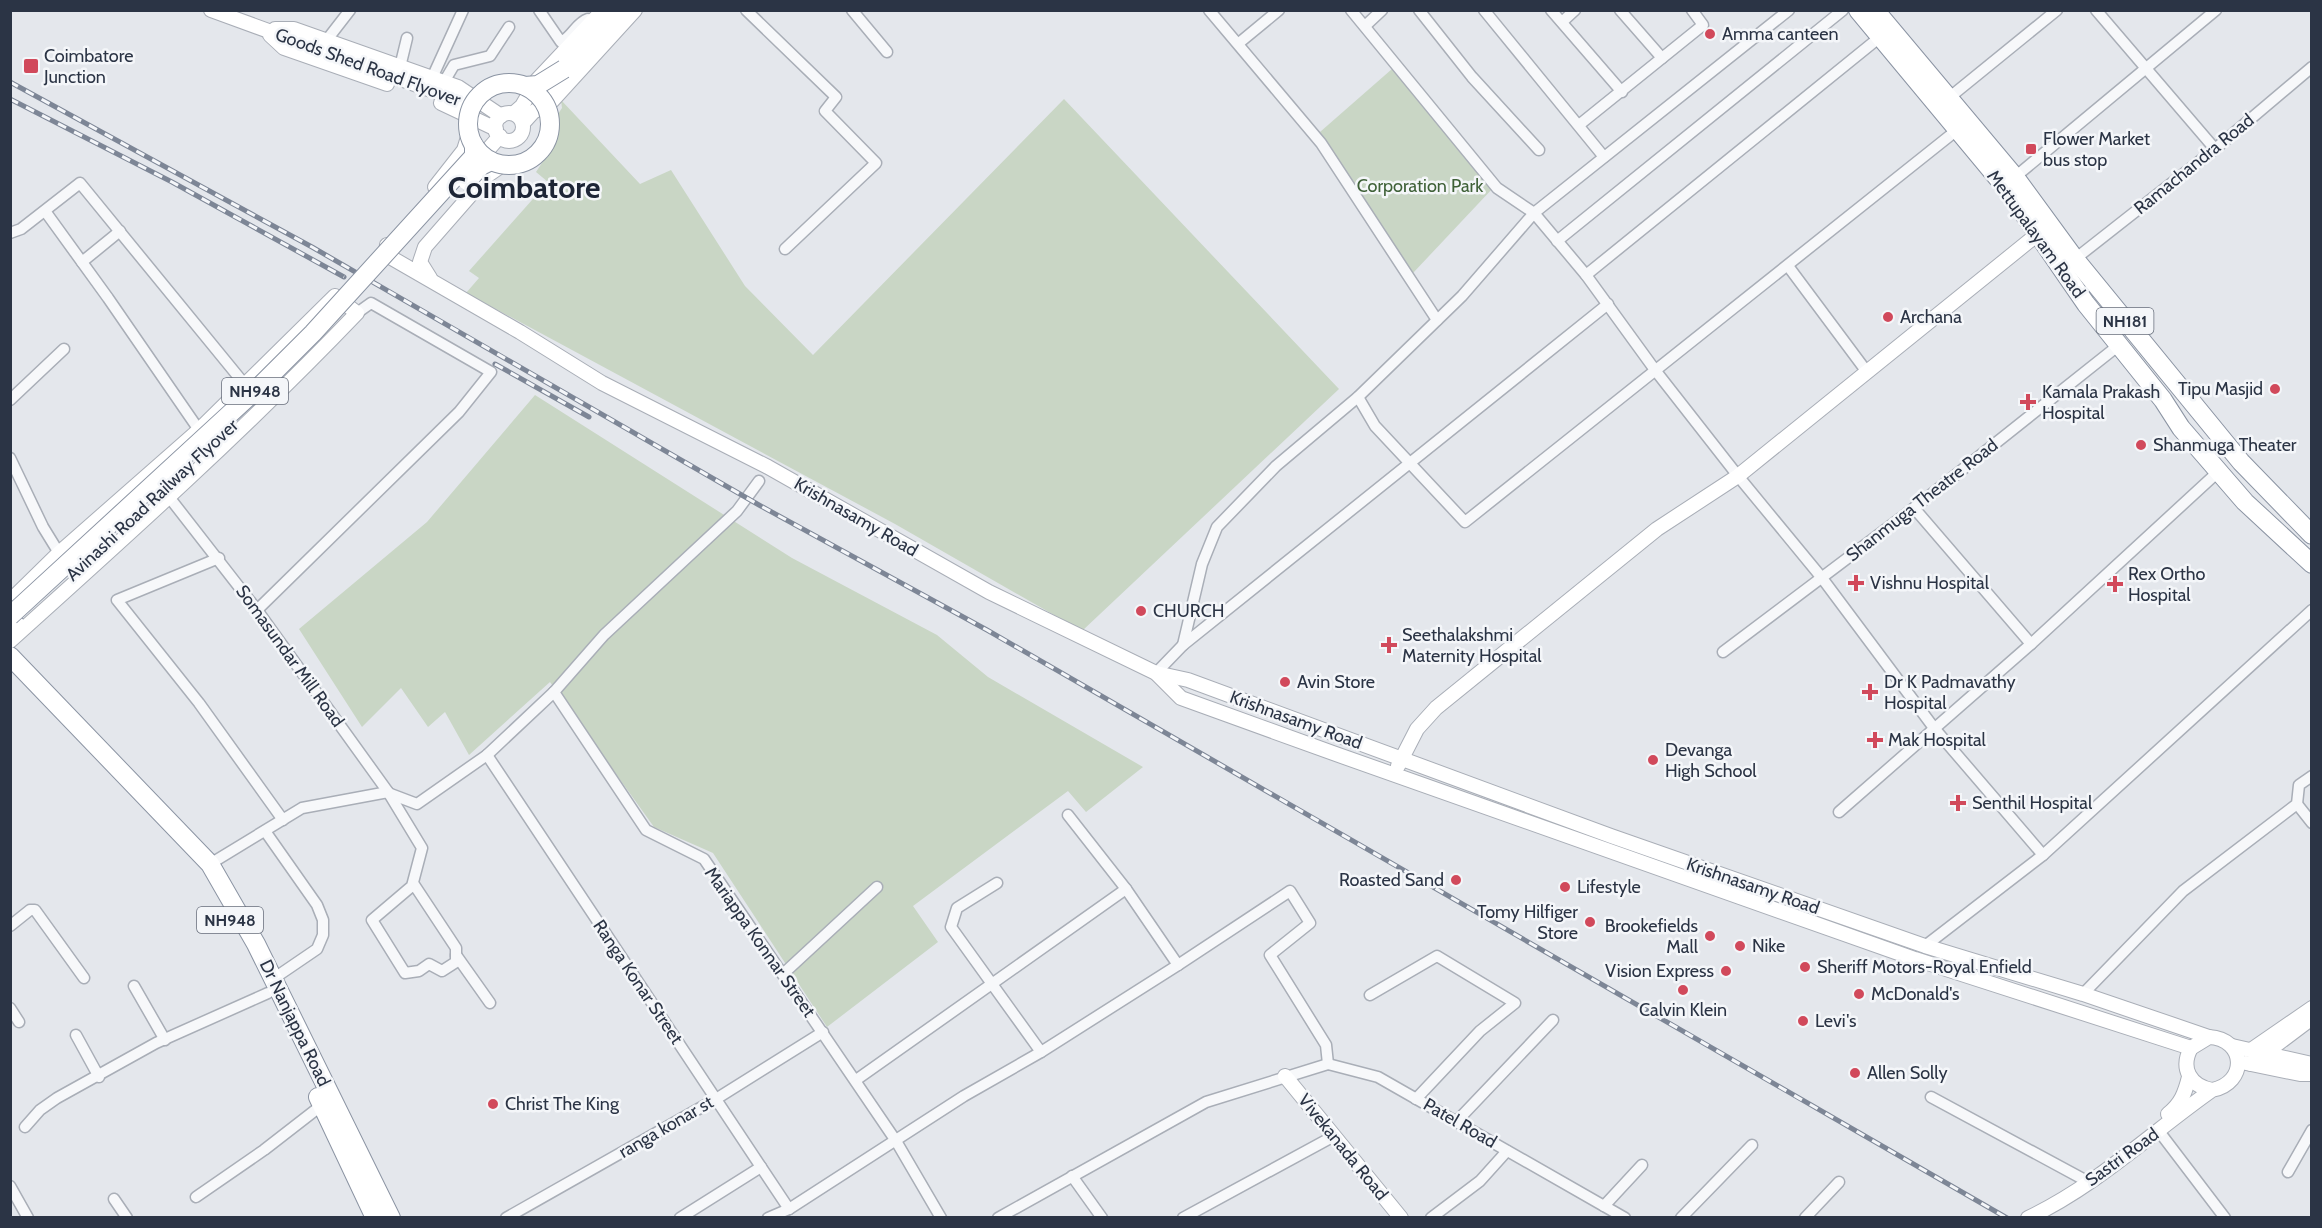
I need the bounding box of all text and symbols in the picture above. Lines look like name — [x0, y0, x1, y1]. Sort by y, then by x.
street label: Goods Shed Road Flyover — [272, 23, 464, 111]
place label: Amma canteen — [1722, 23, 1839, 45]
marker: Amma canteen — [1703, 27, 1717, 41]
place label: Coimbatore Junction — [43, 45, 133, 88]
marker: Coimbatore Junction — [22, 57, 40, 75]
street label: Ramachandra Road — [2130, 109, 2258, 219]
place label: Flower Market bus stop — [2043, 128, 2150, 171]
marker: Flower Market bus stop — [2024, 142, 2038, 156]
street label: Mettupalayam Road — [1982, 166, 2090, 302]
district label: Coimbatore — [448, 169, 600, 206]
park label: Corporation Park — [1357, 175, 1484, 197]
place label: Archana — [1900, 306, 1962, 328]
road number: NH181 — [2096, 308, 2154, 334]
marker: Archana — [1881, 310, 1895, 324]
road number: NH948 — [222, 378, 288, 404]
place label: Tipu Masjid — [2178, 378, 2263, 400]
place label: Kamala Prakash Hospital — [2042, 381, 2160, 424]
marker: Tipu Masjid — [2268, 382, 2282, 396]
marker: Kamala Prakash Hospital — [2019, 393, 2037, 411]
street label: Avinashi Road Railway Flyover — [61, 414, 243, 586]
street label: Shanmuga Theatre Road — [1842, 434, 2002, 566]
place label: Shanmuga Theater — [2153, 434, 2297, 456]
marker: Shanmuga Theater — [2134, 438, 2148, 452]
street label: Krishnasamy Road — [790, 473, 922, 561]
place label: Rex Ortho Hospital — [2128, 563, 2205, 606]
place label: Vishnu Hospital — [1870, 572, 1990, 594]
marker: Vishnu Hospital — [1847, 574, 1865, 592]
marker: Rex Ortho Hospital — [2106, 575, 2124, 593]
street label: Somasundar Mill Road — [231, 581, 349, 731]
place label: CHURCH — [1153, 600, 1224, 622]
marker: CHURCH — [1134, 604, 1148, 618]
place label: Seethalakshmi Maternity Hospital — [1402, 624, 1542, 667]
marker: Seethalakshmi Maternity Hospital — [1380, 636, 1398, 654]
place label: Avin Store — [1297, 671, 1375, 693]
place label: Dr K Padmavathy Hospital — [1884, 671, 2016, 714]
marker: Avin Store — [1278, 675, 1292, 689]
marker: Dr K Padmavathy Hospital — [1861, 683, 1879, 701]
street label: Krishnasamy Road — [1227, 686, 1365, 754]
place label: Mak Hospital — [1888, 729, 1987, 751]
marker: Mak Hospital — [1866, 731, 1884, 749]
place label: Devanga High School — [1665, 739, 1757, 782]
marker: Devanga High School — [1646, 753, 1660, 767]
place label: Senthil Hospital — [1972, 792, 2093, 814]
marker: Senthil Hospital — [1949, 794, 1967, 812]
street label: Krishnasamy Road — [1684, 853, 1822, 919]
street label: Mariappa Konnar Street — [700, 863, 820, 1021]
place label: Roasted Sand — [1339, 869, 1444, 891]
marker: Roasted Sand — [1449, 873, 1463, 887]
place label: Lifestyle — [1577, 876, 1641, 898]
marker: Lifestyle — [1558, 880, 1572, 894]
place label: Tomy Hilfiger Store — [1477, 901, 1578, 944]
road number: NH948 — [197, 907, 263, 933]
marker: Tomy Hilfiger Store — [1583, 915, 1597, 929]
place label: Brookefields Mall — [1605, 915, 1699, 958]
street label: Ranga Konar Street — [588, 916, 688, 1048]
marker: Brookefields Mall — [1703, 929, 1717, 943]
place label: Nike — [1752, 935, 1785, 957]
marker: Nike — [1733, 939, 1747, 953]
street label: Dr Nanjappa Road — [255, 956, 335, 1090]
place label: Sheriff Motors-Royal Enfield — [1817, 956, 2032, 978]
place label: Vision Express — [1605, 960, 1714, 982]
marker: Sheriff Motors-Royal Enfield — [1798, 960, 1812, 974]
marker: Vision Express — [1719, 964, 1733, 978]
marker: Calvin Klein — [1676, 983, 1690, 997]
place label: McDonald's — [1871, 983, 1959, 1005]
marker: McDonald's — [1852, 987, 1866, 1001]
place label: Calvin Klein — [1639, 999, 1727, 1021]
place label: Levi's — [1815, 1010, 1857, 1032]
marker: Levi's — [1796, 1014, 1810, 1028]
place label: Allen Solly — [1867, 1062, 1948, 1084]
marker: Allen Solly — [1848, 1066, 1862, 1080]
street label: Vivekanada Road — [1293, 1089, 1393, 1205]
street label: ranga konar st — [615, 1091, 717, 1163]
place label: Christ The King — [505, 1093, 620, 1115]
street label: Patel Road — [1419, 1093, 1501, 1153]
marker: Christ The King — [486, 1097, 500, 1111]
street label: Sastri Road — [2081, 1123, 2163, 1191]

